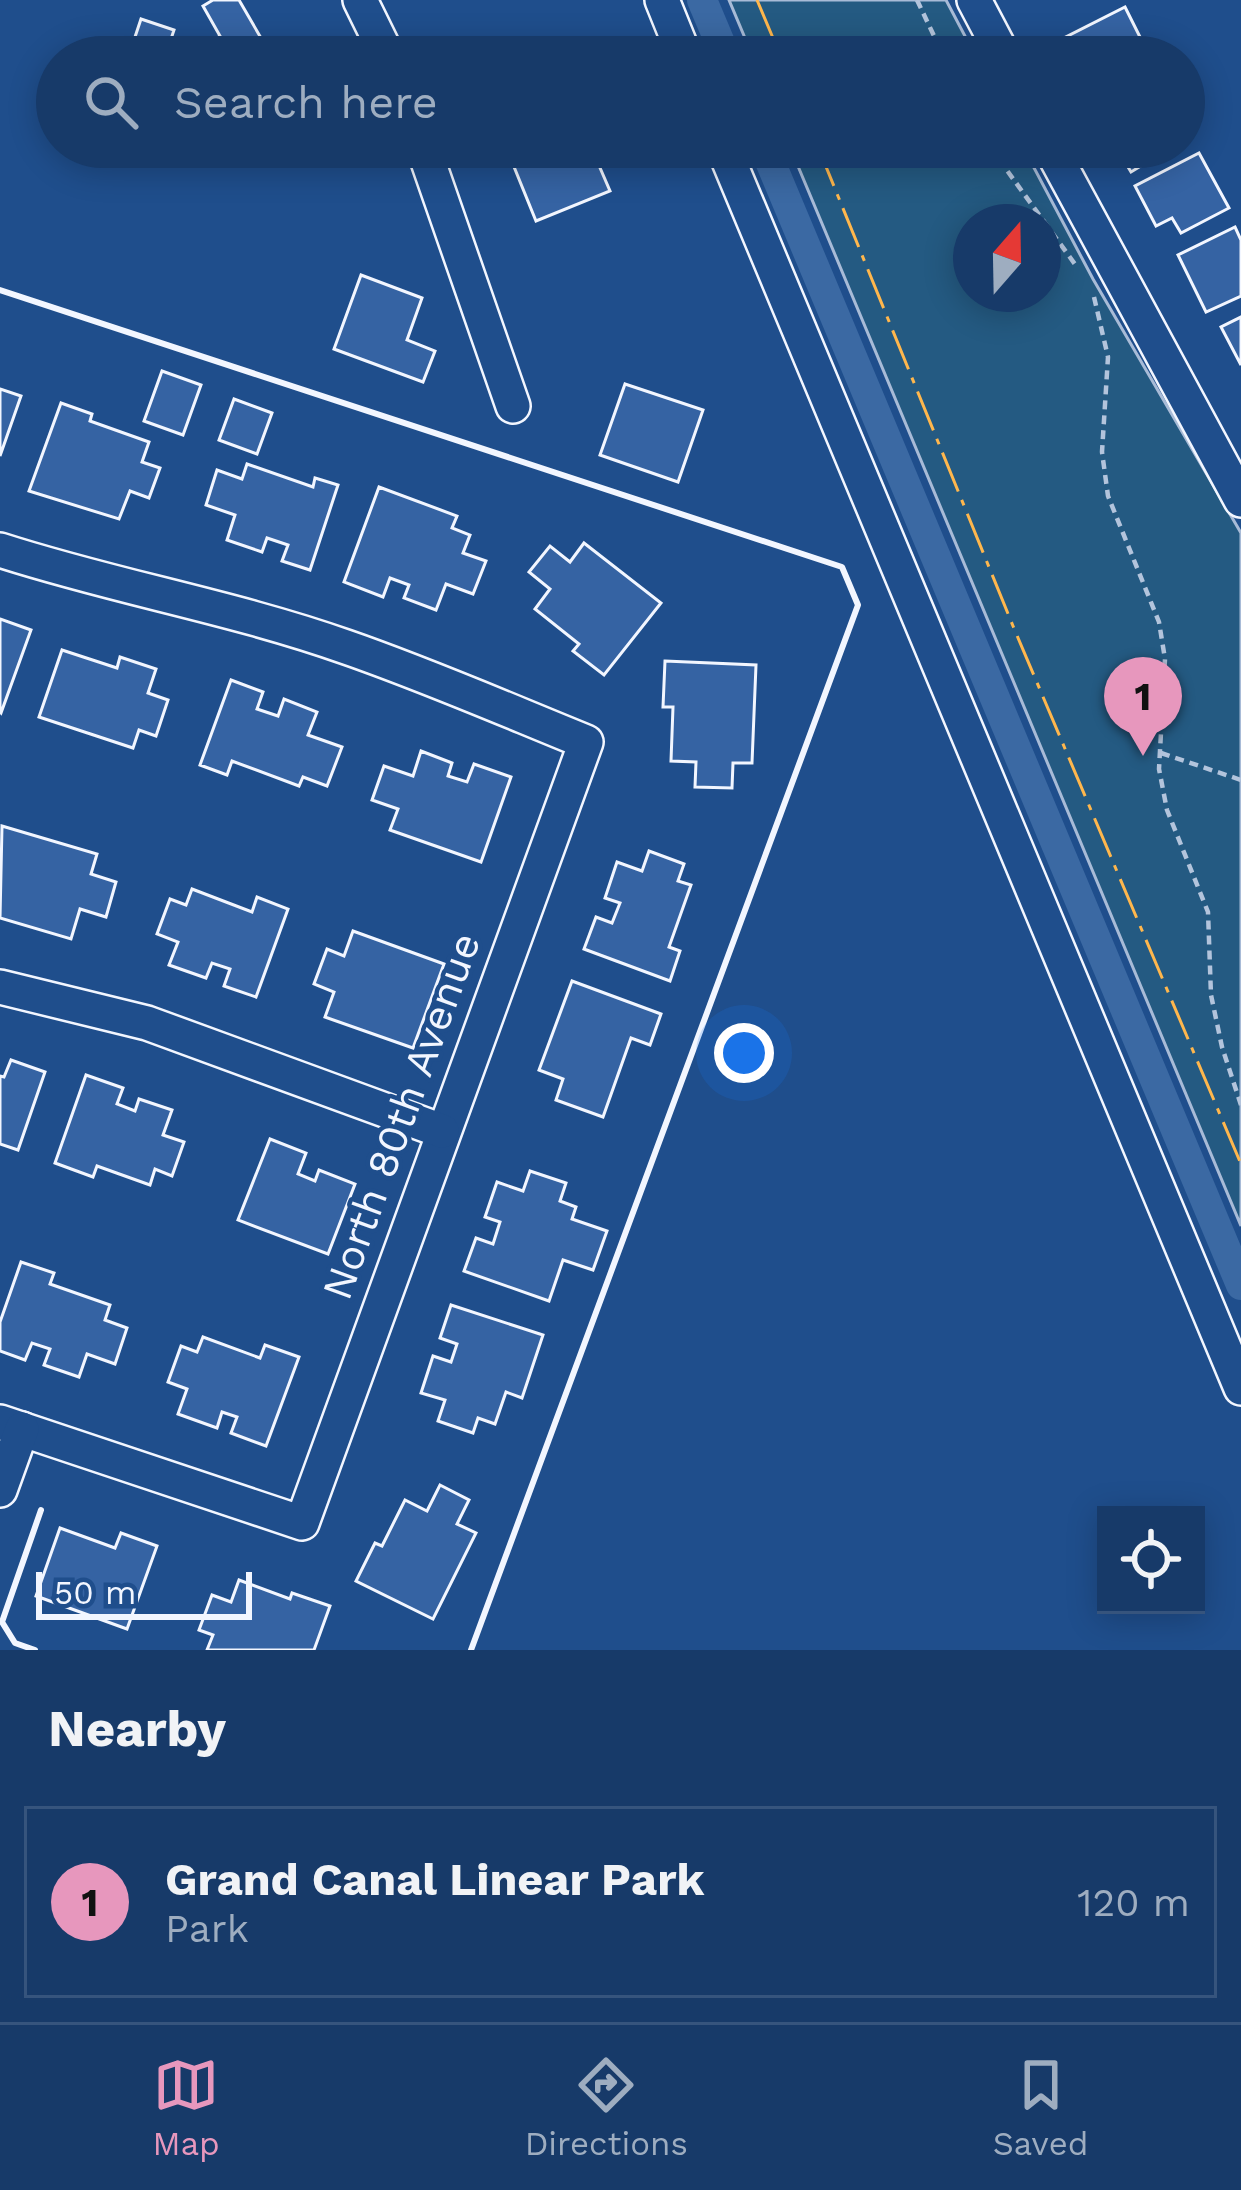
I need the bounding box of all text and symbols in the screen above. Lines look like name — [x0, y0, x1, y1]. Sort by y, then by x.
search box — [36, 36, 1205, 168]
icon: search — [78, 69, 144, 135]
text: Search here — [174, 76, 438, 129]
north arrow — [953, 204, 1061, 312]
pin: 1 — [1104, 657, 1182, 756]
street label: North 80th Avenue — [312, 926, 490, 1306]
your location — [714, 1023, 774, 1083]
map controls — [1097, 1506, 1205, 1614]
button: locate — [1097, 1506, 1205, 1614]
scale bar — [36, 1566, 252, 1619]
text: 50 m — [54, 1573, 136, 1612]
text: Nearby — [48, 1699, 226, 1758]
text: Grand Canal Linear Park — [165, 1853, 704, 1906]
text: 1 — [82, 1880, 98, 1925]
text: 120 m — [1077, 1880, 1190, 1925]
text: Park — [165, 1906, 249, 1951]
tab: Map — [152, 2052, 220, 2163]
tab: Directions — [525, 2052, 688, 2163]
tab: Saved — [993, 2052, 1089, 2163]

